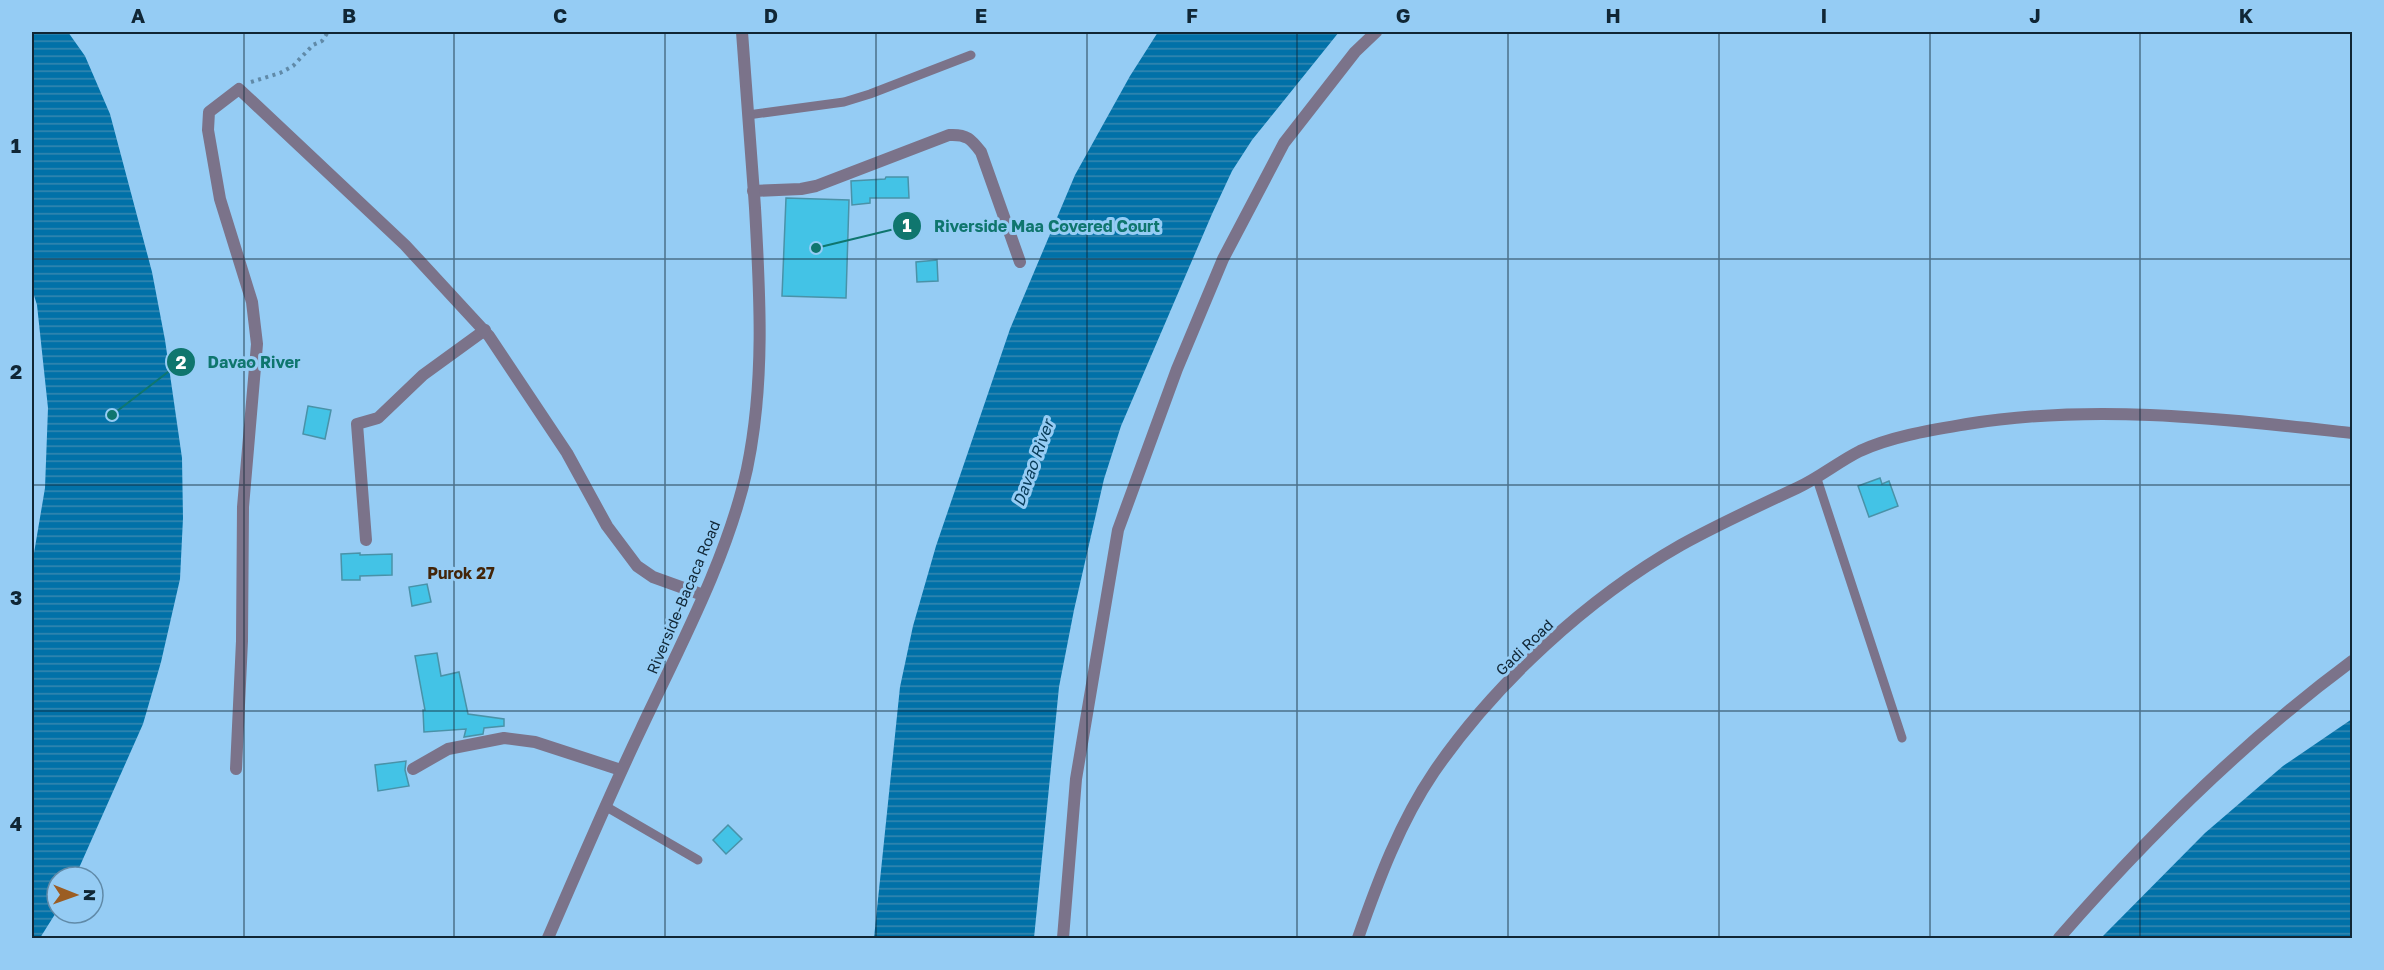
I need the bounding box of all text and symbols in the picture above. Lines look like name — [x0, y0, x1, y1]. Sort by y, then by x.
text: A — [131, 3, 145, 27]
text: B — [342, 3, 356, 27]
text: C — [553, 3, 567, 27]
text: D — [764, 3, 778, 27]
text: E — [975, 3, 987, 27]
text: F — [1186, 3, 1198, 27]
text: G — [1396, 3, 1410, 27]
text: H — [1605, 3, 1621, 27]
text: I — [1821, 3, 1827, 27]
text: J — [2029, 3, 2041, 27]
text: K — [2239, 3, 2254, 27]
text: 1 — [11, 133, 21, 157]
callout: Riverside Maa Covered Court — [892, 209, 1172, 243]
text: 1 — [902, 214, 912, 236]
text: Riverside Maa Covered Court — [934, 216, 1160, 236]
callout: Davao River — [166, 345, 312, 379]
text: 2 — [176, 351, 187, 373]
text: Davao River — [208, 352, 300, 372]
text: 2 — [10, 359, 22, 383]
water label: Davao River — [1008, 415, 1059, 509]
street label: Riverside-Bacaca Road — [643, 518, 723, 676]
district label: Purok 27 — [427, 563, 495, 583]
text: 3 — [10, 585, 22, 609]
street label: Gadi Road — [1492, 615, 1556, 679]
text: 4 — [10, 811, 22, 835]
north arrow — [45, 865, 105, 925]
text: N — [80, 889, 100, 902]

